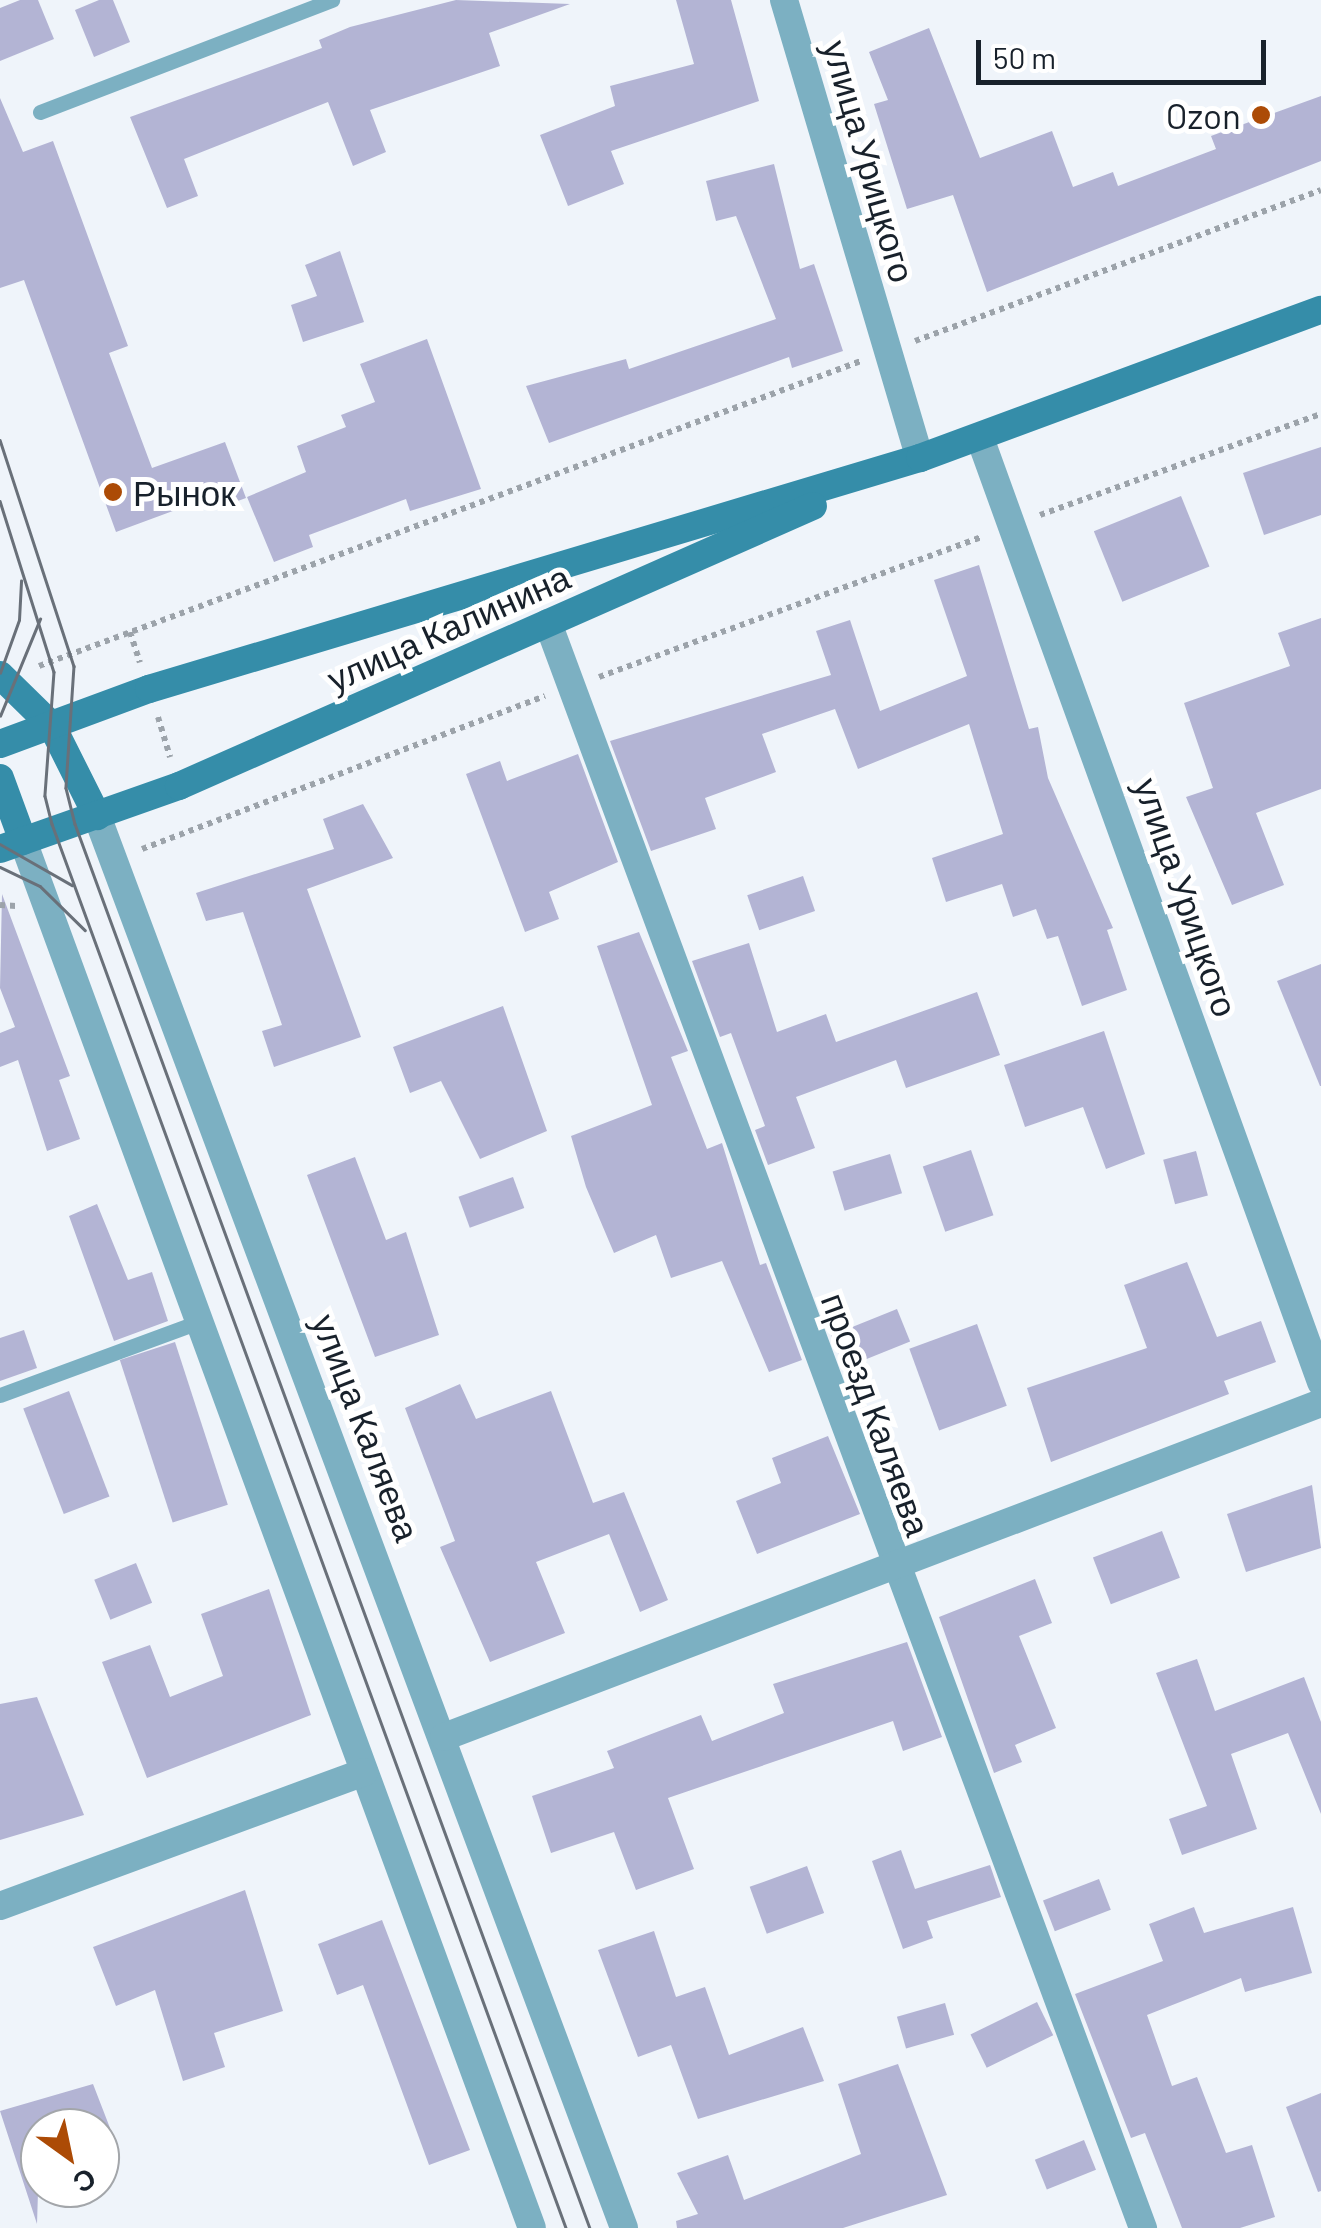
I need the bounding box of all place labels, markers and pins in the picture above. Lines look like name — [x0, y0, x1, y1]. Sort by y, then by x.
place label: Ozon — [1166, 94, 1241, 136]
marker: Ozon — [1250, 104, 1272, 126]
place label: Рынок — [133, 471, 236, 513]
marker: Рынок — [102, 481, 124, 503]

